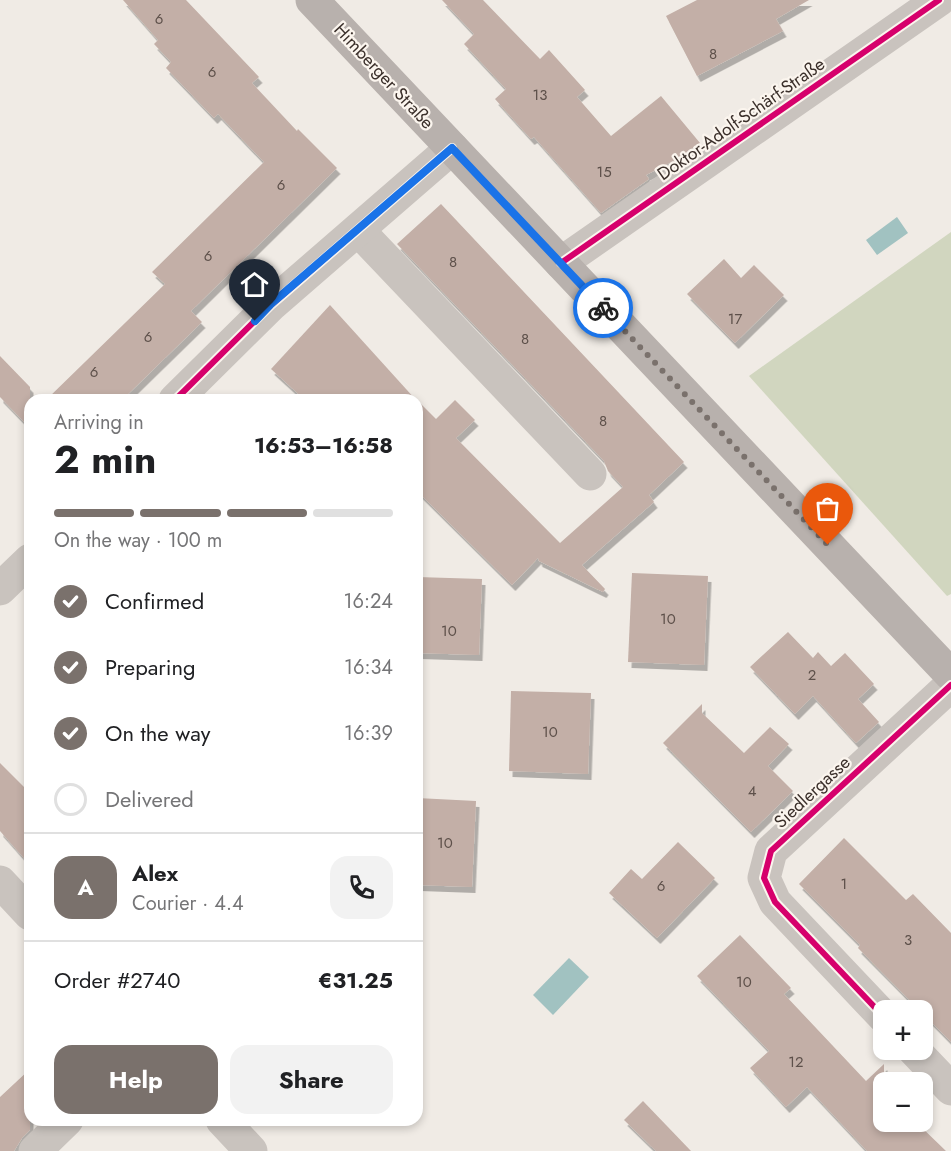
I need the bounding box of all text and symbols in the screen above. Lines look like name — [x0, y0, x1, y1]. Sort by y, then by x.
house number: 6 — [155, 8, 163, 30]
street label: Himberger Straße — [328, 17, 440, 135]
house number: 8 — [709, 43, 717, 65]
street label: Doktor-Adolf-Schärf-Straße — [652, 51, 830, 187]
house number: 6 — [208, 61, 216, 83]
house number: 13 — [533, 84, 547, 106]
house number: 15 — [596, 161, 612, 183]
house number: 6 — [277, 174, 285, 196]
house number: 6 — [204, 245, 212, 267]
house number: 8 — [449, 251, 457, 273]
pin — [229, 259, 280, 321]
icon: home — [238, 268, 271, 301]
courier — [573, 278, 633, 338]
icon: bike — [587, 292, 620, 325]
house number: 17 — [728, 308, 742, 330]
house number: 6 — [144, 326, 152, 348]
house number: 8 — [521, 328, 529, 350]
house number: 6 — [90, 361, 98, 383]
text: Arriving in — [54, 408, 144, 437]
house number: 8 — [599, 410, 607, 432]
text: 16:53–16:58 — [254, 429, 393, 461]
text: 2 min — [54, 431, 156, 488]
pin — [802, 483, 853, 545]
icon: bag — [811, 492, 844, 525]
text: On the way · 100 m — [54, 526, 222, 555]
icon: check — [54, 585, 87, 618]
text: Confirmed — [105, 585, 204, 617]
text: 16:24 — [343, 587, 393, 616]
house number: 10 — [660, 608, 676, 630]
house number: 10 — [441, 620, 457, 642]
icon: check — [54, 651, 87, 684]
text: Preparing — [105, 651, 196, 683]
text: 16:34 — [344, 653, 393, 682]
house number: 2 — [808, 664, 816, 686]
icon: check — [54, 717, 87, 750]
text: On the way — [105, 717, 210, 749]
text: 16:39 — [344, 719, 393, 748]
house number: 10 — [542, 721, 558, 743]
street label: Siedlergasse — [768, 750, 856, 834]
house number: 4 — [748, 780, 757, 802]
text: Delivered — [105, 783, 194, 815]
house number: 10 — [437, 832, 453, 854]
button: phone — [330, 856, 393, 919]
text: Alex — [132, 857, 178, 889]
text: A — [77, 871, 94, 903]
house number: 1 — [841, 873, 847, 895]
house number: 6 — [657, 875, 665, 897]
text: Courier · 4.4 — [132, 889, 244, 918]
house number: 3 — [904, 929, 912, 951]
text: Order #2740 — [54, 964, 180, 996]
text: €31.25 — [318, 964, 393, 996]
house number: 10 — [736, 971, 752, 993]
map controls — [873, 1000, 933, 1132]
button: + — [873, 1000, 933, 1060]
button: Help — [54, 1045, 218, 1114]
button: Share — [230, 1045, 393, 1114]
house number: 12 — [788, 1051, 804, 1073]
button: − — [873, 1072, 933, 1132]

